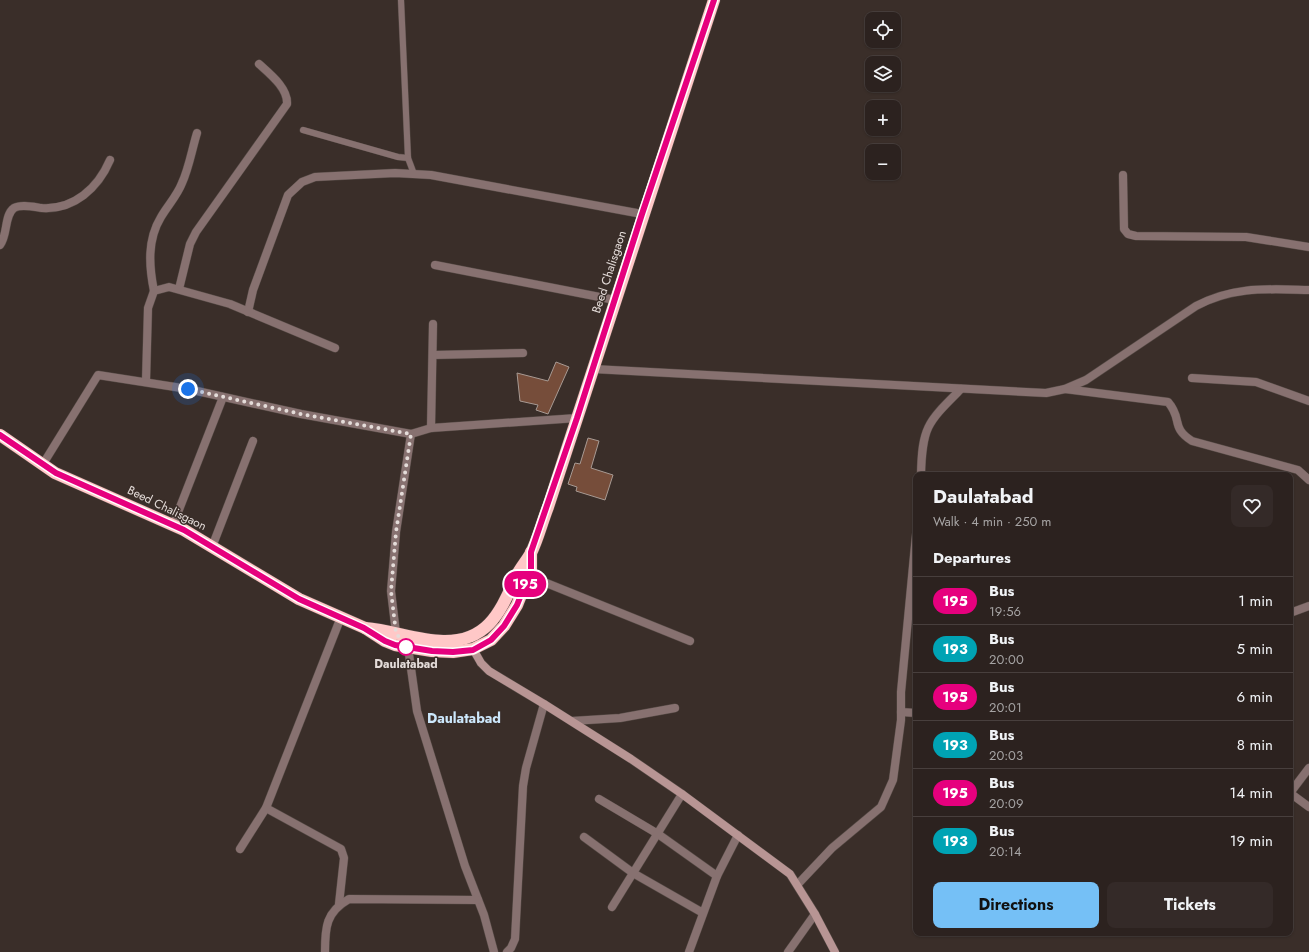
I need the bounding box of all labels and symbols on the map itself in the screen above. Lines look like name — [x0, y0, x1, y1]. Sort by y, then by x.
street label: Beed Chalisgaon — [587, 228, 631, 316]
your location — [178, 379, 198, 399]
street label: Beed Chalisgaon — [124, 481, 210, 535]
line badge: 195 — [502, 571, 548, 597]
marker: Daulatabad — [397, 638, 415, 656]
place label: Daulatabad — [374, 655, 438, 673]
district label: Daulatabad — [427, 708, 501, 728]

